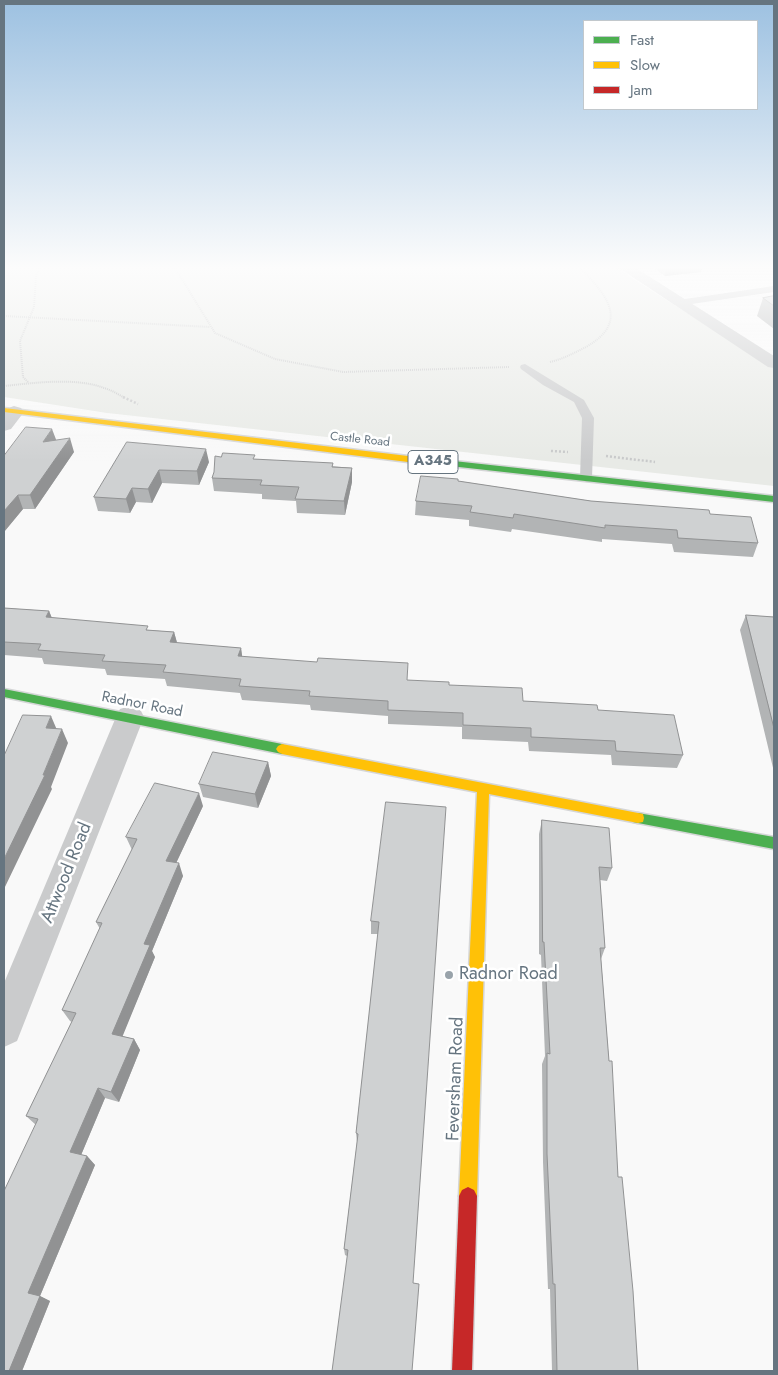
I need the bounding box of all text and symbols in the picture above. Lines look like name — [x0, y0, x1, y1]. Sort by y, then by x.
legend — [583, 20, 758, 110]
text: Fast — [630, 29, 654, 51]
text: Slow — [630, 54, 660, 76]
text: Jam — [630, 79, 653, 101]
street label: Castle Road — [329, 430, 391, 450]
road number: A345 — [408, 451, 458, 474]
street label: Radnor Road — [100, 688, 184, 722]
street label: Attwood Road — [37, 820, 97, 926]
place label: Radnor Road — [459, 964, 558, 986]
marker: Radnor Road — [443, 969, 455, 981]
street label: Feversham Road — [443, 1017, 469, 1141]

